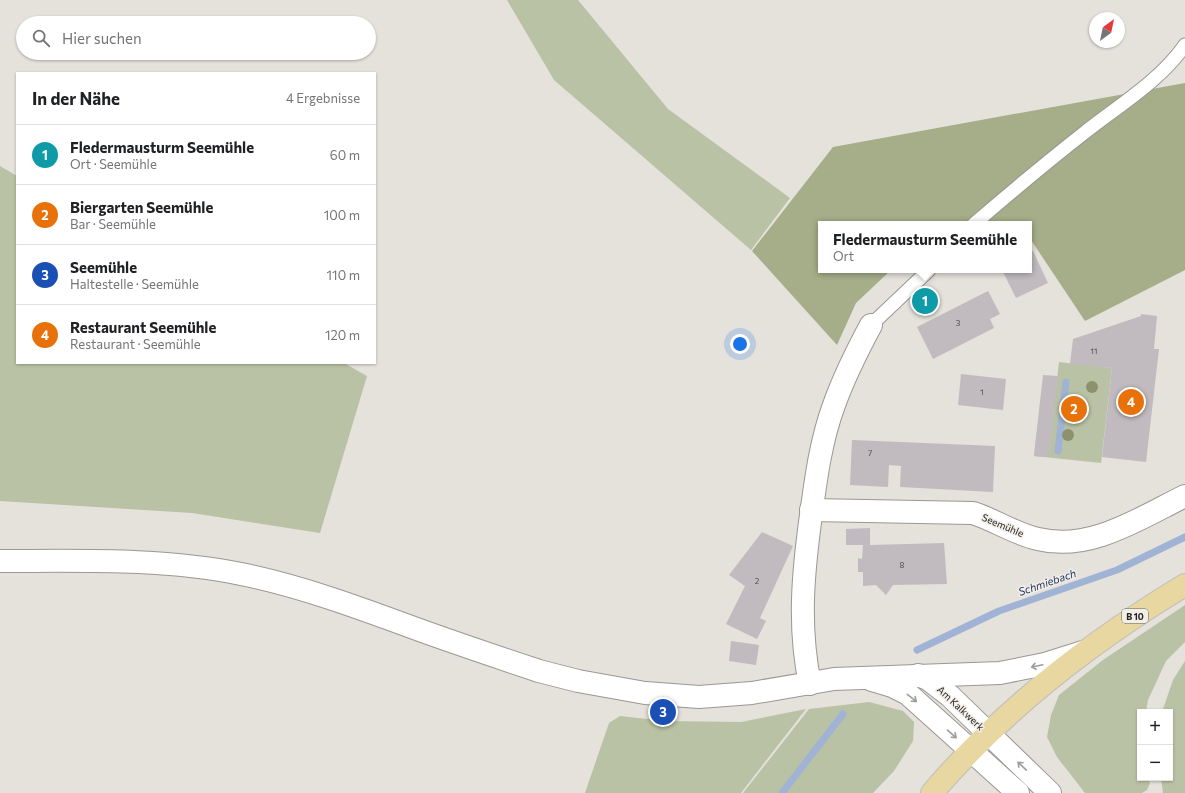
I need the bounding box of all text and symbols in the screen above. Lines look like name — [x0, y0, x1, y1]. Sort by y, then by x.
north arrow — [1089, 12, 1125, 48]
search box — [16, 16, 376, 60]
icon: search — [30, 27, 52, 49]
text: Hier suchen — [62, 29, 142, 47]
text: In der Nähe — [32, 88, 120, 109]
text: 4 Ergebnisse — [286, 90, 360, 106]
text: Fledermausturm Seemühle — [70, 138, 254, 156]
text: 1 — [42, 147, 48, 163]
text: 60 m — [330, 147, 360, 163]
text: Ort · Seemühle — [70, 156, 157, 172]
text: Biergarten Seemühle — [70, 198, 213, 216]
text: 2 — [41, 207, 49, 223]
text: 100 m — [324, 207, 360, 223]
text: Bar · Seemühle — [70, 216, 156, 232]
popup — [818, 221, 1032, 273]
text: Fledermausturm Seemühle — [833, 230, 1017, 248]
text: Ort — [833, 248, 854, 264]
text: Seemühle — [70, 258, 137, 276]
text: 3 — [41, 267, 49, 283]
text: 110 m — [327, 267, 360, 283]
text: Haltestelle · Seemühle — [70, 276, 199, 292]
pin: 1 — [912, 286, 938, 316]
text: Restaurant Seemühle — [70, 318, 216, 336]
house number: 3 — [956, 318, 961, 328]
text: 4 — [41, 327, 49, 343]
text: 120 m — [325, 327, 360, 343]
your location — [730, 334, 750, 354]
text: Restaurant · Seemühle — [70, 336, 201, 352]
house number: 11 — [1091, 346, 1097, 356]
house number: 1 — [980, 387, 984, 397]
pin: 4 — [1118, 387, 1144, 417]
pin: 2 — [1061, 394, 1087, 424]
house number: 7 — [868, 448, 872, 458]
street label: Seemühle — [980, 511, 1026, 539]
house number: 8 — [900, 560, 905, 570]
water label: Schmiebach — [1016, 566, 1078, 598]
house number: 2 — [755, 576, 760, 586]
road number: B 10 — [1122, 609, 1148, 623]
one-way arrow — [1031, 662, 1044, 670]
street label: Am Kalkwerk — [935, 683, 987, 733]
one-way arrow — [906, 693, 917, 702]
pin: 3 — [650, 697, 676, 727]
map controls — [1137, 709, 1173, 781]
button: + — [1137, 709, 1173, 745]
one-way arrow — [947, 730, 957, 739]
button: − — [1137, 745, 1173, 781]
one-way arrow — [1017, 761, 1027, 771]

